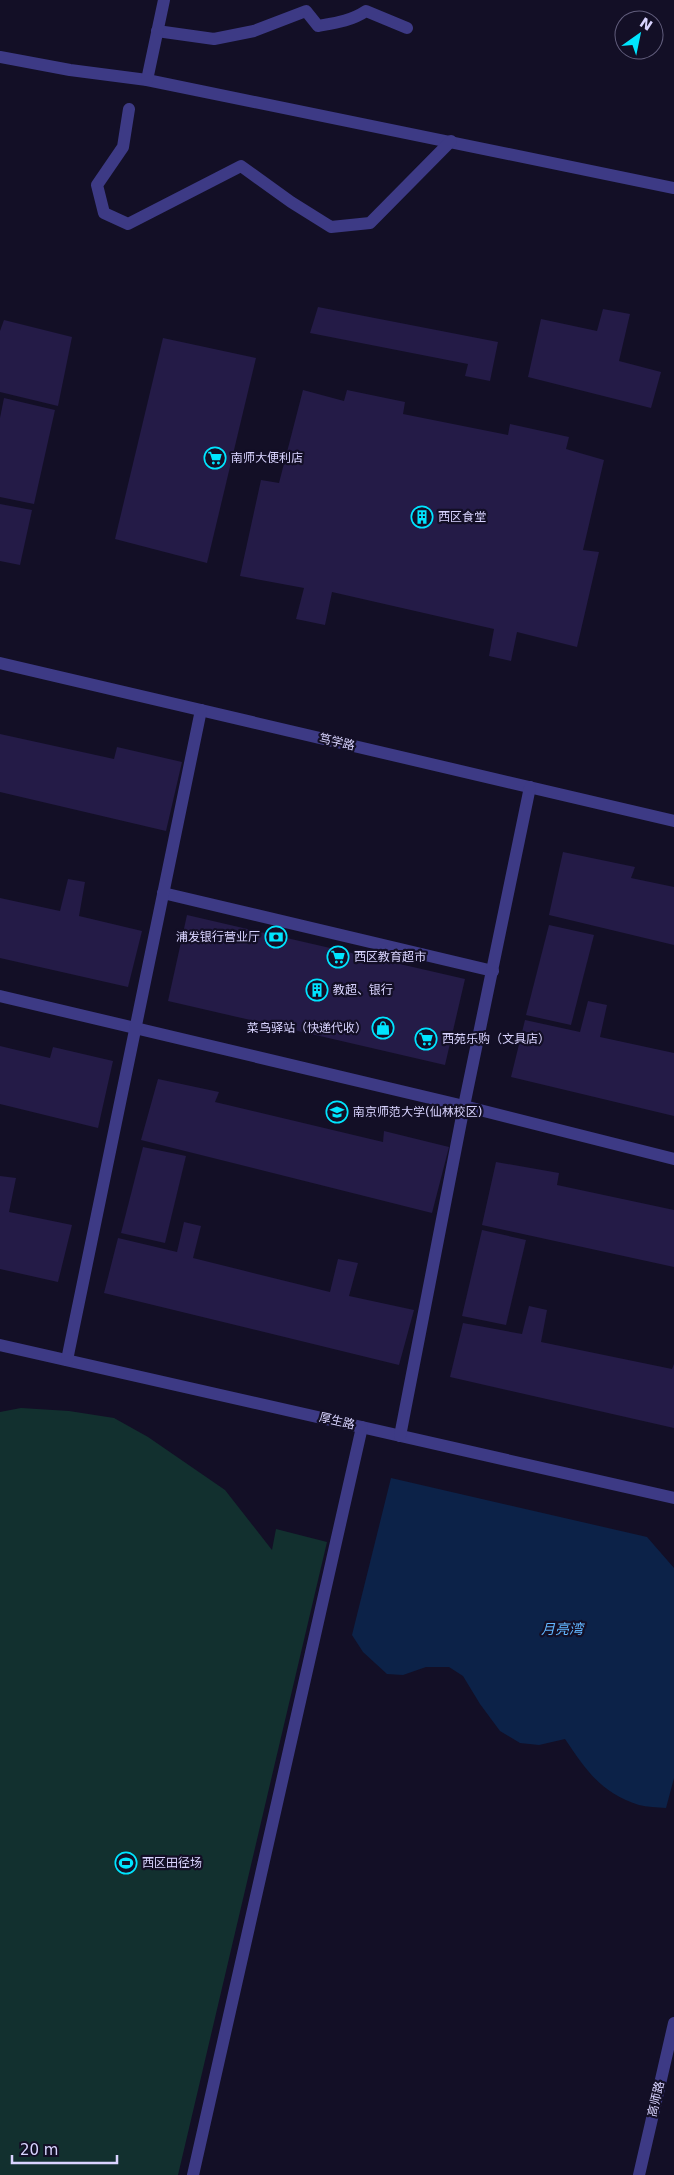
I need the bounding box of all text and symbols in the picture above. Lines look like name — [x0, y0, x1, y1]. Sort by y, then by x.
north arrow — [614, 10, 664, 60]
text: N — [637, 14, 655, 34]
supermarket icon: 南师大便利店 — [203, 446, 227, 470]
place label: 南师大便利店 — [231, 451, 303, 465]
building icon: 西区食堂 — [410, 505, 434, 529]
place label: 西区食堂 — [438, 510, 486, 524]
street label: 笃学路 — [318, 731, 356, 753]
bank icon: 浦发银行营业厅 — [264, 925, 288, 949]
place label: 浦发银行营业厅 — [176, 930, 260, 944]
supermarket icon: 西区教育超市 — [326, 945, 350, 969]
place label: 西区教育超市 — [354, 950, 426, 964]
building icon: 教超、银行 — [305, 978, 329, 1002]
place label: 教超、银行 — [333, 983, 393, 997]
shop icon: 菜鸟驿站（快递代收） — [371, 1016, 395, 1040]
place label: 菜鸟驿站（快递代收） — [247, 1021, 367, 1035]
supermarket icon: 西苑乐购（文具店） — [414, 1027, 438, 1051]
place label: 西苑乐购（文具店） — [442, 1032, 550, 1046]
school or university icon: 南京师范大学(仙林校区) — [325, 1100, 349, 1124]
place label: 南京师范大学(仙林校区) — [353, 1105, 482, 1119]
street label: 厚生路 — [318, 1410, 356, 1432]
water label: 月亮湾 — [541, 1621, 585, 1637]
sports icon: 西区田径场 — [114, 1851, 138, 1875]
place label: 西区田径场 — [142, 1856, 202, 1870]
street label: 高师路 — [645, 2080, 667, 2118]
scale bar — [12, 2132, 118, 2164]
text: 20 m — [20, 2141, 58, 2159]

